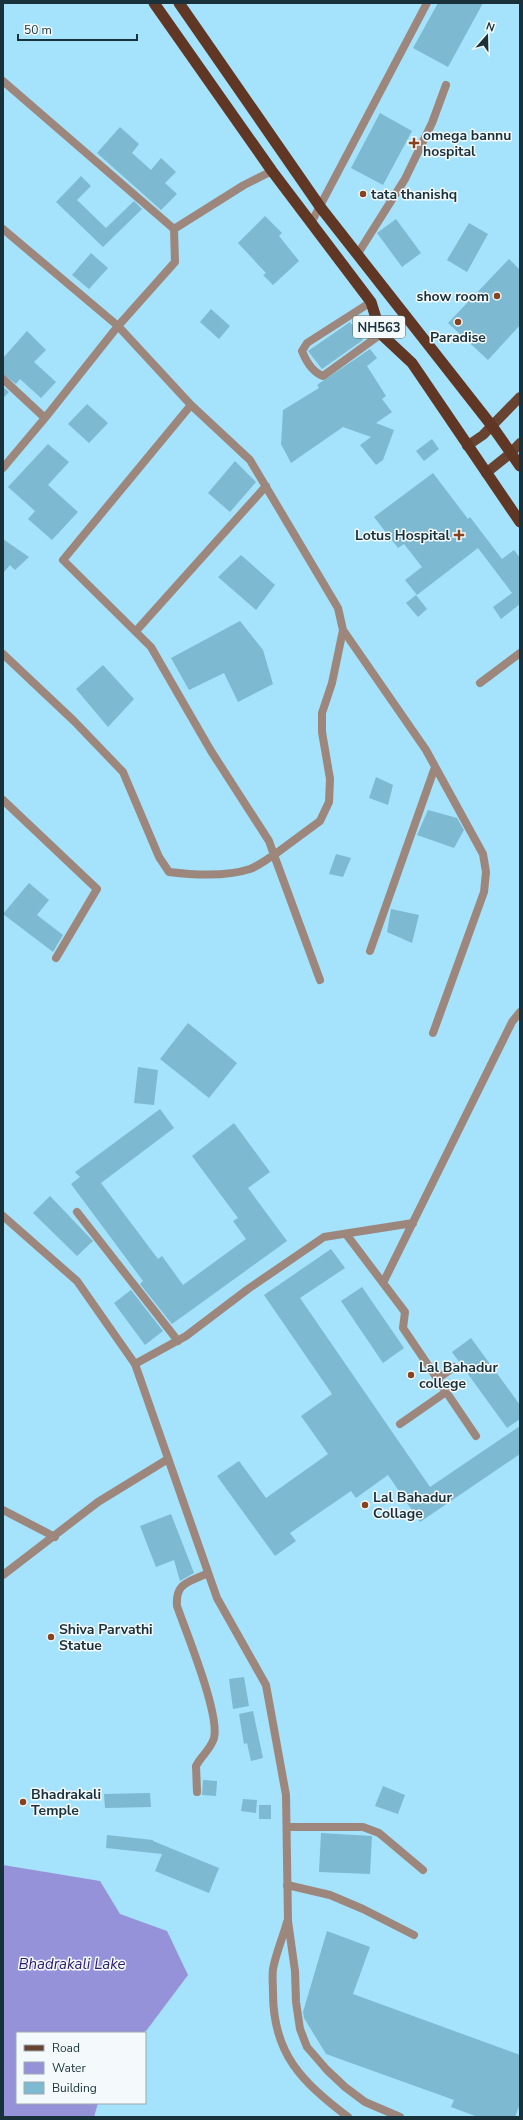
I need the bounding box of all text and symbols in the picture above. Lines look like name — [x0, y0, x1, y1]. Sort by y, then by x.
scale bar — [18, 16, 137, 42]
north arrow — [467, 16, 507, 56]
text: N — [484, 19, 497, 36]
text: 50 m — [24, 22, 52, 38]
place label: omega bannu hospital — [423, 126, 511, 161]
marker: omega bannu hospital — [408, 137, 420, 149]
place label: tata thanishq — [371, 185, 457, 204]
marker: tata thanishq — [358, 189, 368, 199]
place label: show room — [417, 287, 489, 306]
marker: show room — [492, 291, 502, 301]
road number: NH563 — [353, 316, 405, 338]
marker: Paradise — [453, 317, 463, 327]
place label: Paradise — [430, 328, 486, 347]
place label: Lotus Hospital — [355, 526, 451, 545]
marker: Lotus Hospital — [453, 529, 465, 541]
place label: Lal Bahadur college — [419, 1358, 498, 1393]
marker: Lal Bahadur college — [406, 1370, 416, 1380]
place label: Lal Bahadur Collage — [373, 1488, 452, 1523]
marker: Lal Bahadur Collage — [360, 1500, 370, 1510]
place label: Shiva Parvathi Statue — [59, 1620, 153, 1655]
marker: Shiva Parvathi Statue — [46, 1632, 56, 1642]
place label: Bhadrakali Temple — [31, 1785, 101, 1820]
marker: Bhadrakali Temple — [18, 1797, 28, 1807]
water label: Bhadrakali Lake — [18, 1954, 126, 1974]
legend — [16, 2032, 146, 2104]
text: Road — [52, 2040, 80, 2056]
text: Water — [52, 2060, 86, 2076]
text: Building — [52, 2080, 97, 2096]

